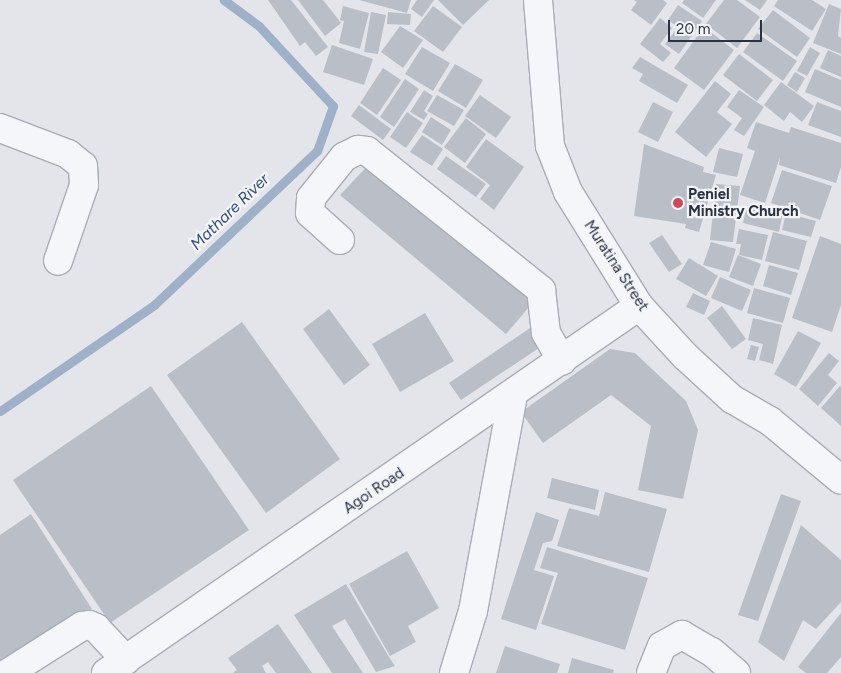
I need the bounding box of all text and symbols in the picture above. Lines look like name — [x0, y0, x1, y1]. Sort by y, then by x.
scale bar — [671, 10, 765, 42]
text: 20 m — [676, 20, 710, 38]
water label: Mathare River — [187, 170, 273, 254]
place label: Peniel Ministry Church — [688, 185, 799, 220]
marker: Peniel Ministry Church — [672, 197, 684, 209]
street label: Muratina Street — [580, 217, 652, 315]
street label: Agoi Road — [340, 464, 408, 518]

